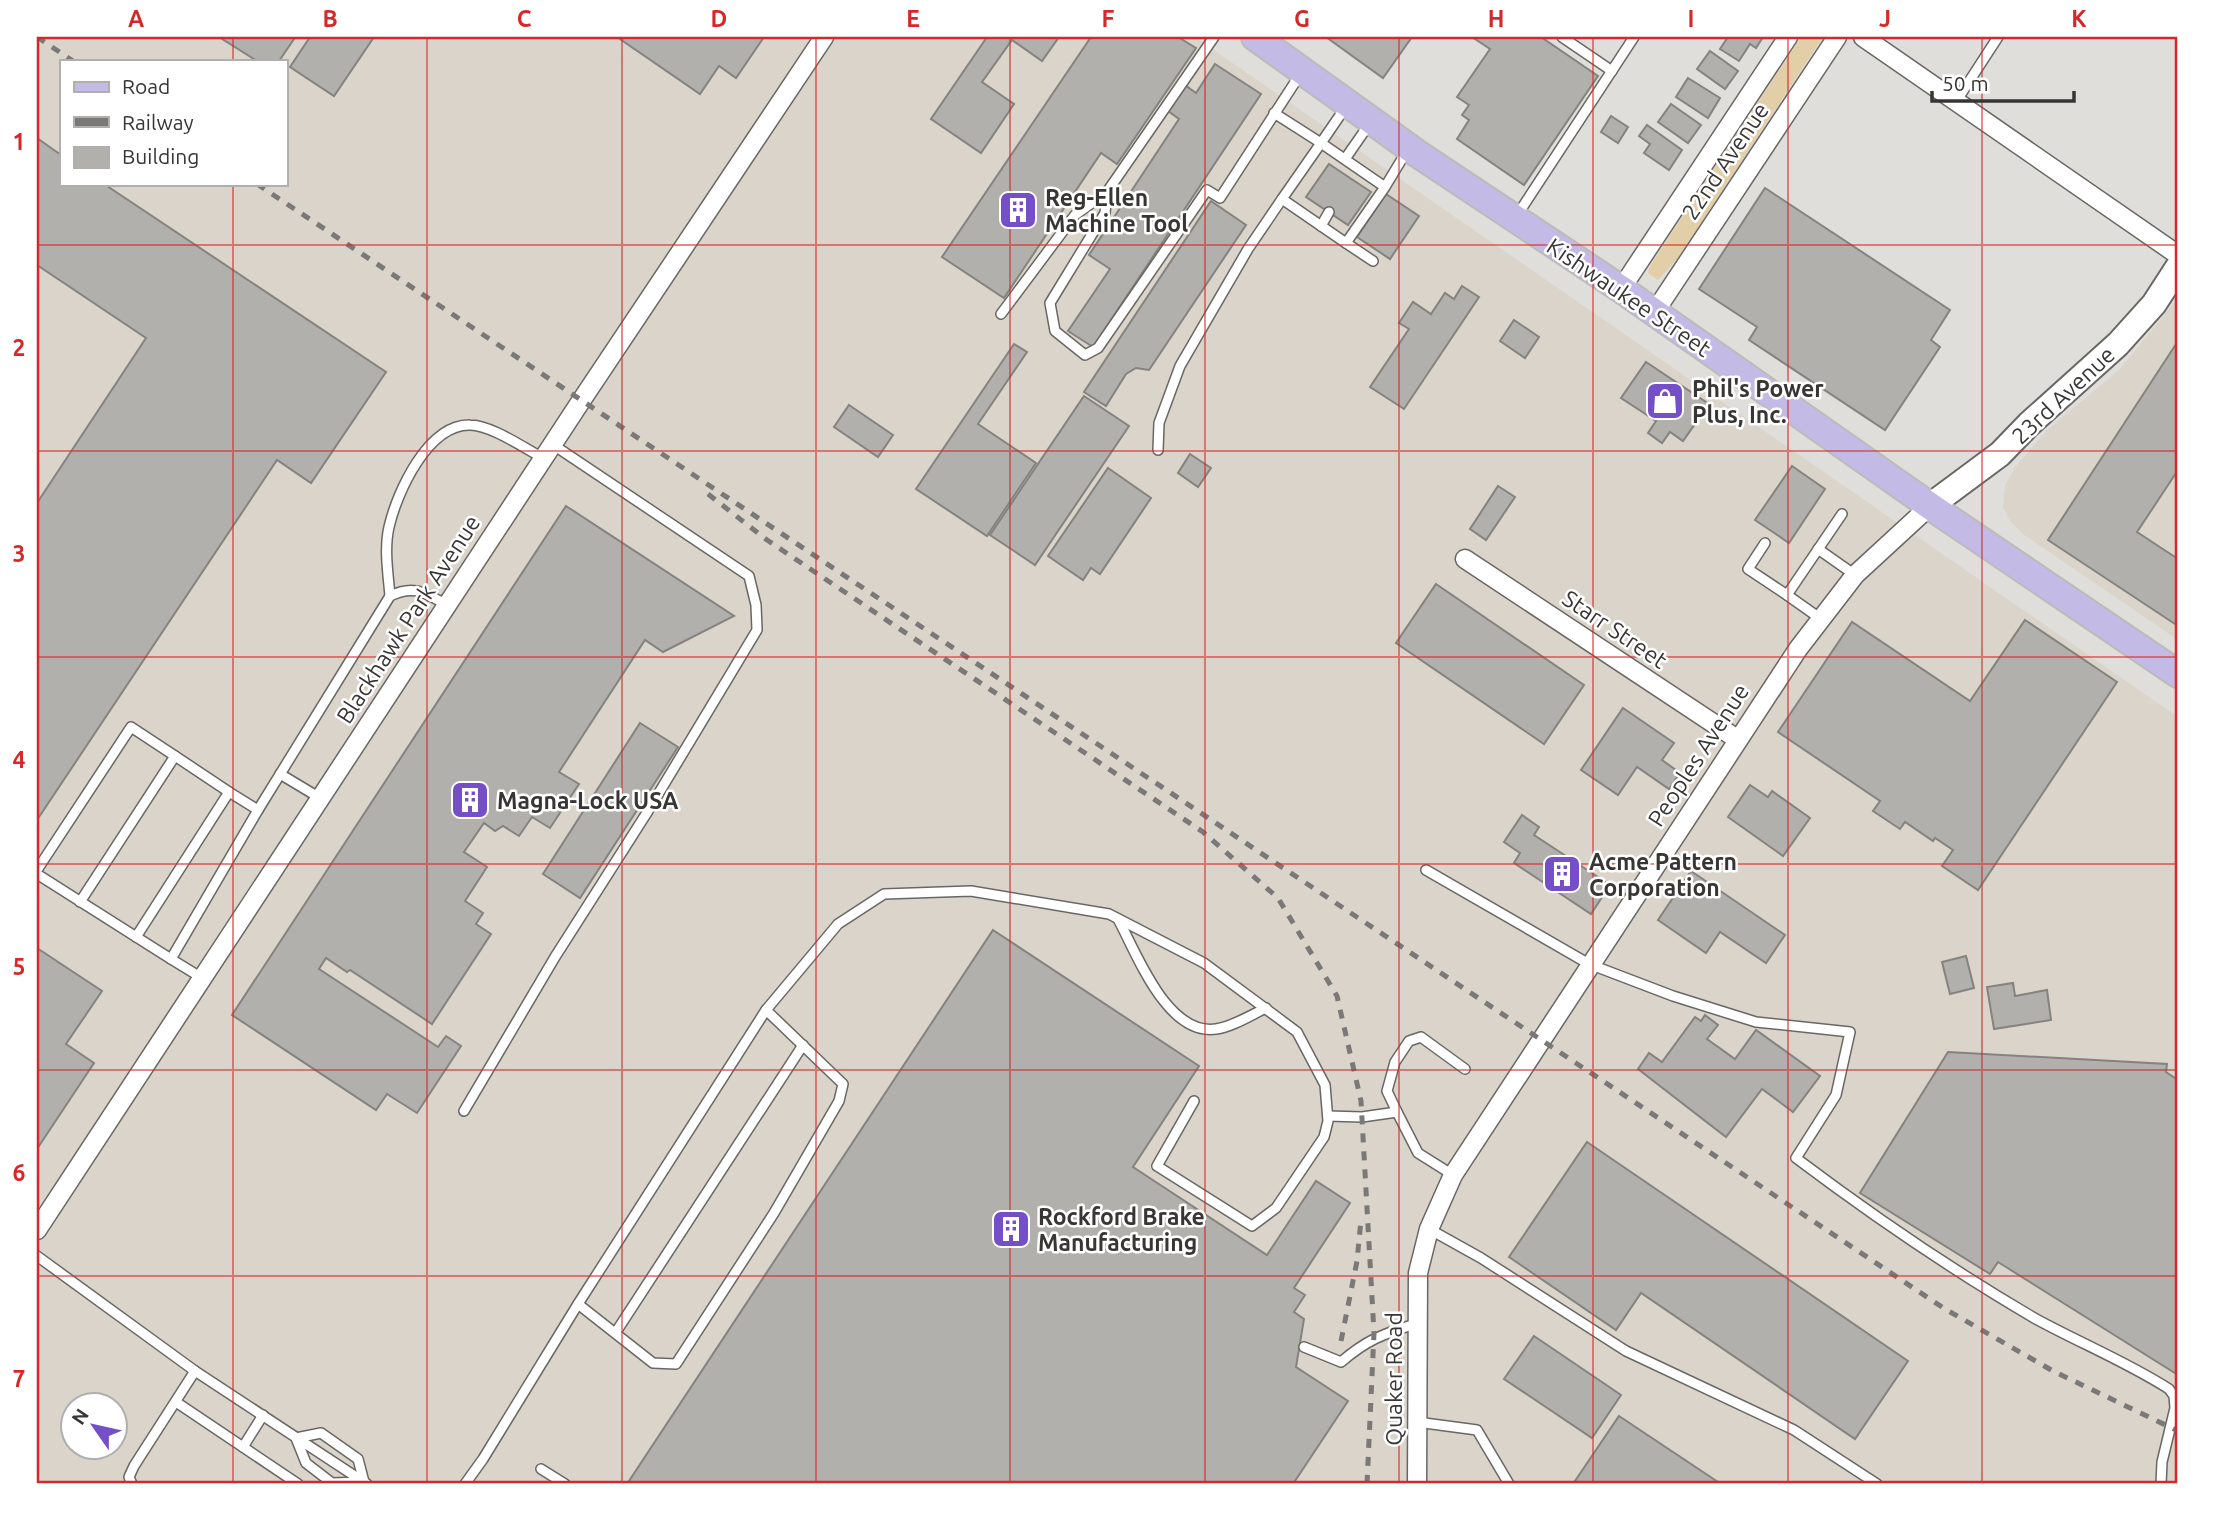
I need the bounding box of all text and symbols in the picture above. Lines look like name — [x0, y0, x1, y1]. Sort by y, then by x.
text: A — [128, 6, 144, 31]
text: B — [322, 6, 338, 31]
text: C — [517, 6, 532, 31]
text: D — [711, 6, 727, 31]
text: E — [906, 6, 920, 31]
text: F — [1102, 6, 1115, 31]
text: G — [1294, 6, 1310, 31]
text: H — [1488, 6, 1504, 31]
text: I — [1688, 6, 1694, 31]
text: J — [1879, 6, 1891, 31]
text: K — [2071, 6, 2087, 31]
legend — [60, 60, 287, 186]
scale bar — [1932, 60, 2073, 104]
text: 50 m — [1942, 71, 1989, 95]
text: Road — [122, 74, 170, 98]
street label: 22nd Avenue — [1677, 98, 1773, 224]
text: Railway — [122, 110, 194, 134]
text: 1 — [13, 129, 25, 154]
text: Building — [122, 144, 199, 168]
place label: Reg-Ellen Machine Tool — [1045, 185, 1188, 236]
building icon: Reg-Ellen Machine Tool — [997, 189, 1039, 231]
street label: Kishwaukee Street — [1542, 233, 1716, 361]
text: 2 — [13, 335, 25, 360]
street label: 23rd Avenue — [2007, 341, 2119, 449]
place label: Phil's Power Plus, Inc. — [1692, 376, 1824, 428]
shop icon: Phil's Power Plus, Inc. — [1644, 380, 1686, 422]
street label: Blackhawk Park Avenue — [331, 510, 485, 728]
text: 3 — [13, 541, 25, 566]
street label: Starr Street — [1558, 585, 1672, 673]
street label: Peoples Avenue — [1643, 679, 1753, 831]
text: 4 — [13, 747, 26, 772]
building icon: Magna-Lock USA — [449, 779, 491, 821]
place label: Magna-Lock USA — [497, 788, 678, 813]
place label: Acme Pattern Corporation — [1589, 849, 1737, 900]
building icon: Acme Pattern Corporation — [1541, 853, 1583, 895]
text: 5 — [13, 954, 25, 979]
text: 6 — [13, 1160, 26, 1185]
place label: Rockford Brake Manufacturing — [1038, 1204, 1205, 1255]
building icon: Rockford Brake Manufacturing — [990, 1208, 1032, 1250]
street label: Quaker Road — [1381, 1312, 1406, 1446]
text: 7 — [13, 1366, 25, 1391]
north arrow — [60, 1392, 130, 1462]
text: N — [67, 1404, 93, 1429]

